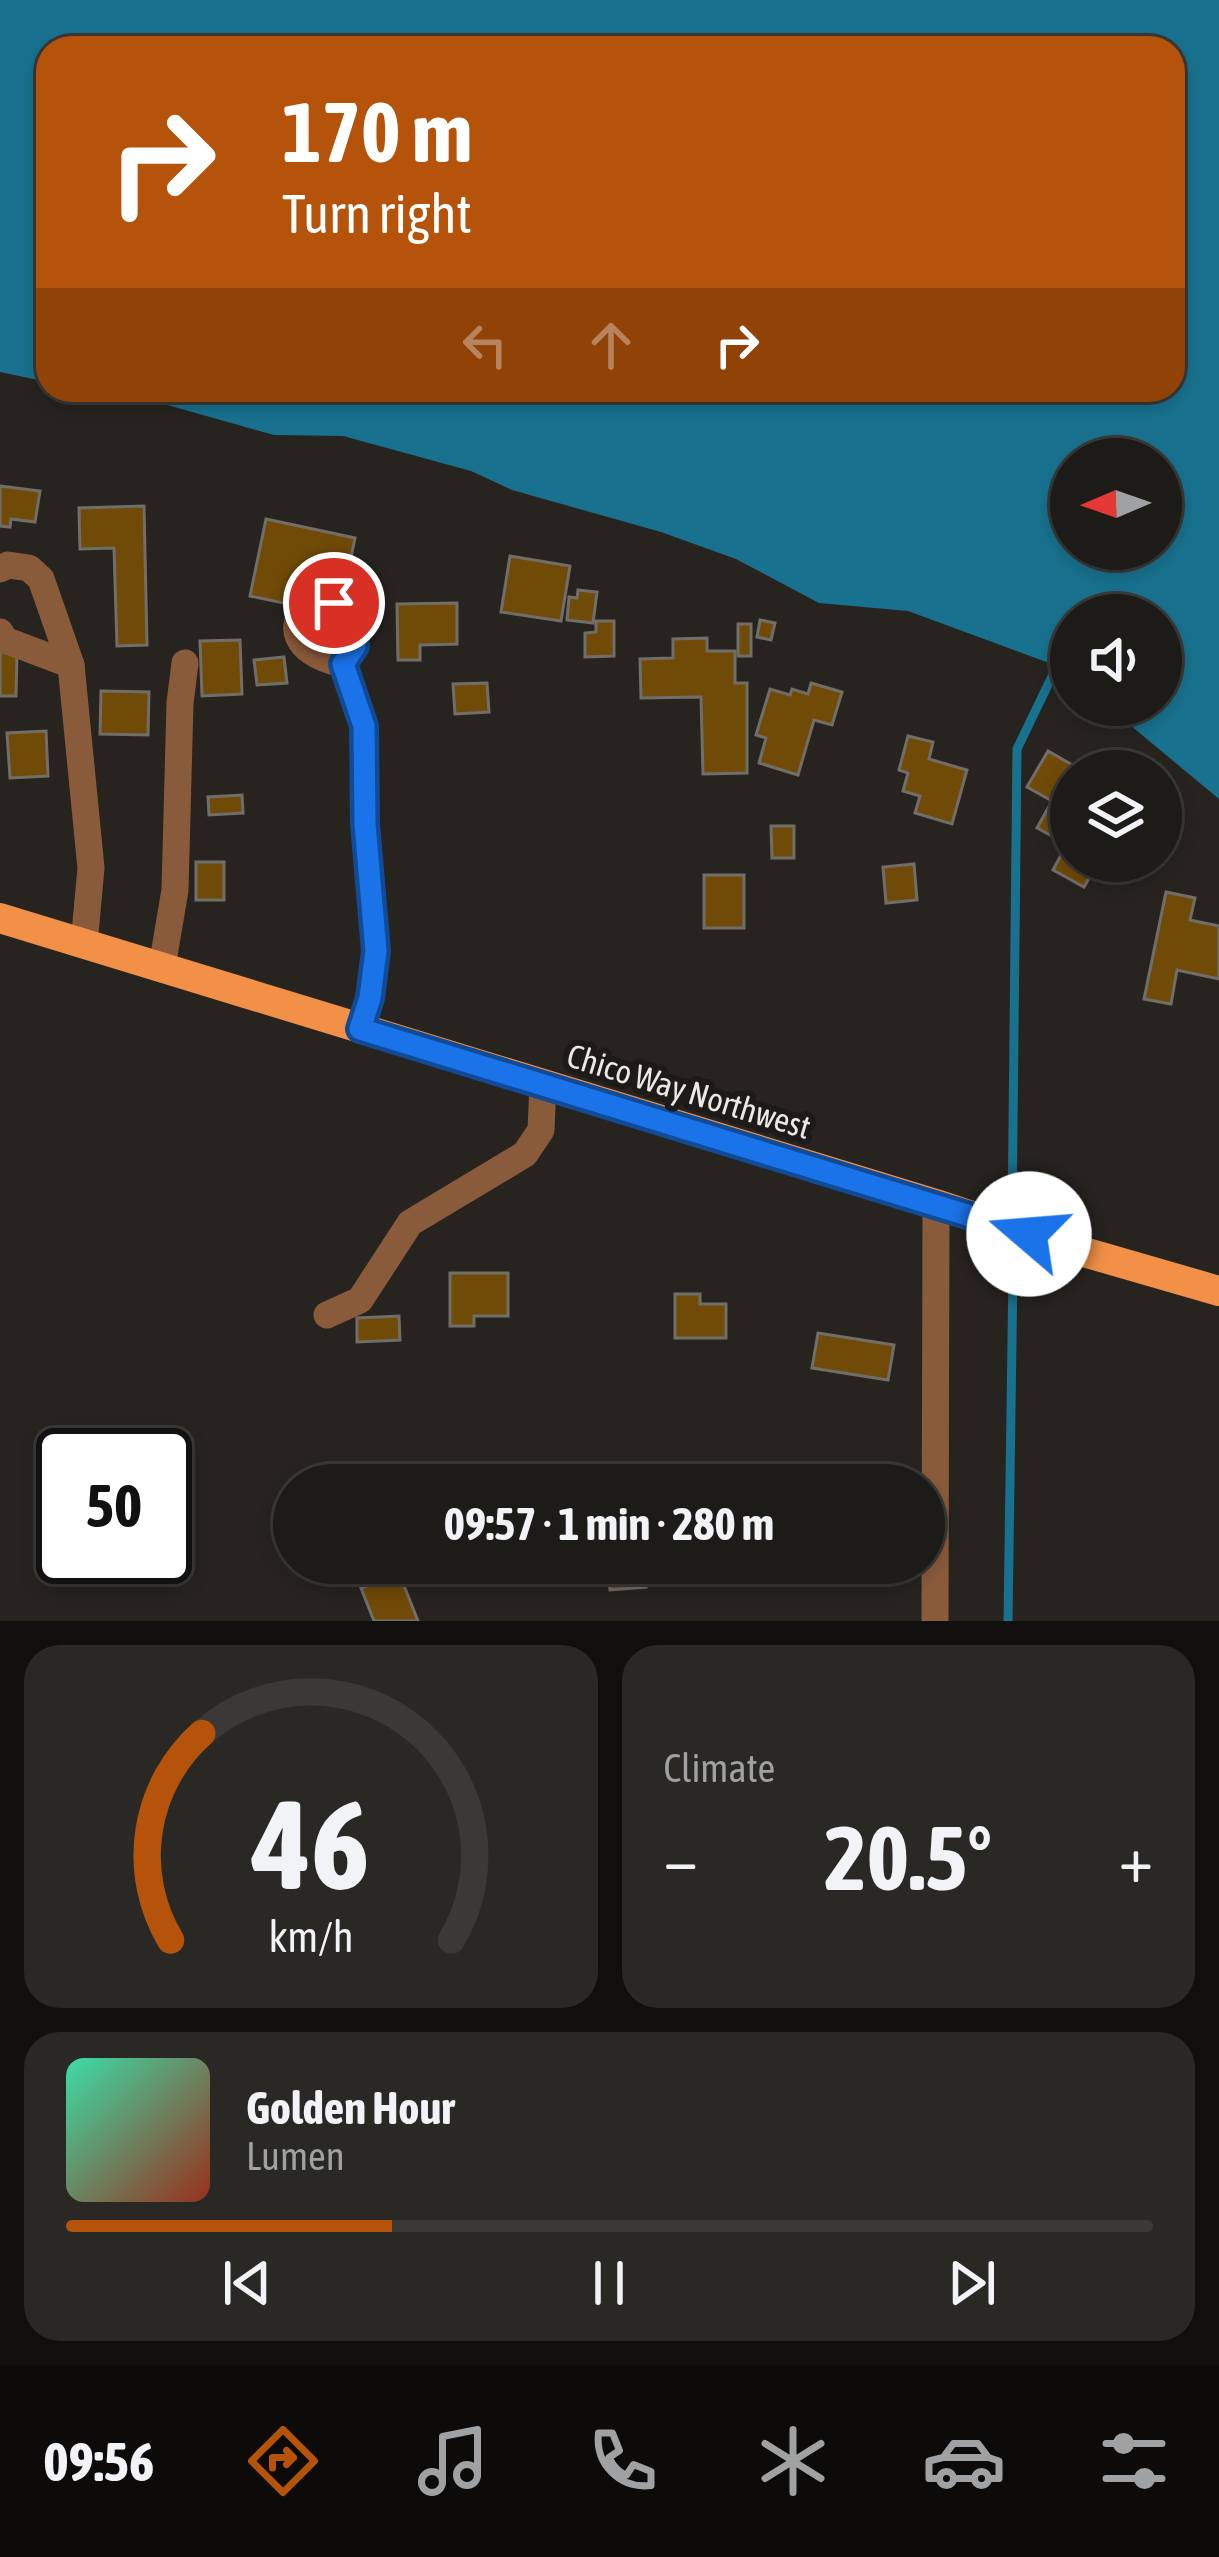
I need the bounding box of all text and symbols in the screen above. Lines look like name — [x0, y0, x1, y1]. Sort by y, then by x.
icon: right — [84, 84, 240, 240]
text: 170 m — [282, 84, 472, 180]
text: Turn right — [282, 183, 472, 244]
icon: left — [452, 312, 518, 378]
icon: ahead — [578, 312, 644, 378]
icon: right — [704, 312, 770, 378]
north arrow — [1050, 438, 1182, 570]
map controls — [1050, 438, 1182, 882]
pin — [283, 552, 385, 654]
icon: arrive — [301, 570, 367, 636]
button: sound — [1050, 594, 1182, 726]
button: layers — [1050, 750, 1182, 882]
street label: Chico Way Northwest — [563, 1036, 815, 1146]
position arrow — [966, 1171, 1092, 1297]
speed limit sign: 50 — [36, 1428, 192, 1584]
text: 09:57 · 1 min · 280 m — [444, 1498, 774, 1550]
text: Climate — [664, 1746, 775, 1790]
text: 46 — [251, 1772, 369, 1915]
text: 20.5° — [824, 1806, 992, 1909]
text: − — [664, 1820, 698, 1896]
text: + — [1119, 1820, 1153, 1896]
text: km/h — [268, 1911, 353, 1960]
text: Golden Hour — [246, 2082, 455, 2134]
text: Lumen — [246, 2134, 345, 2178]
icon: previous — [214, 2250, 280, 2316]
icon: pause — [576, 2250, 642, 2316]
icon: next — [939, 2250, 1005, 2316]
icon: directions — [241, 2419, 325, 2503]
icon: music — [411, 2419, 495, 2503]
icon: phone — [581, 2419, 665, 2503]
icon: climate — [751, 2419, 835, 2503]
icon: car — [922, 2419, 1006, 2503]
icon: filters — [1092, 2419, 1176, 2503]
text: 09:56 — [43, 2431, 154, 2492]

